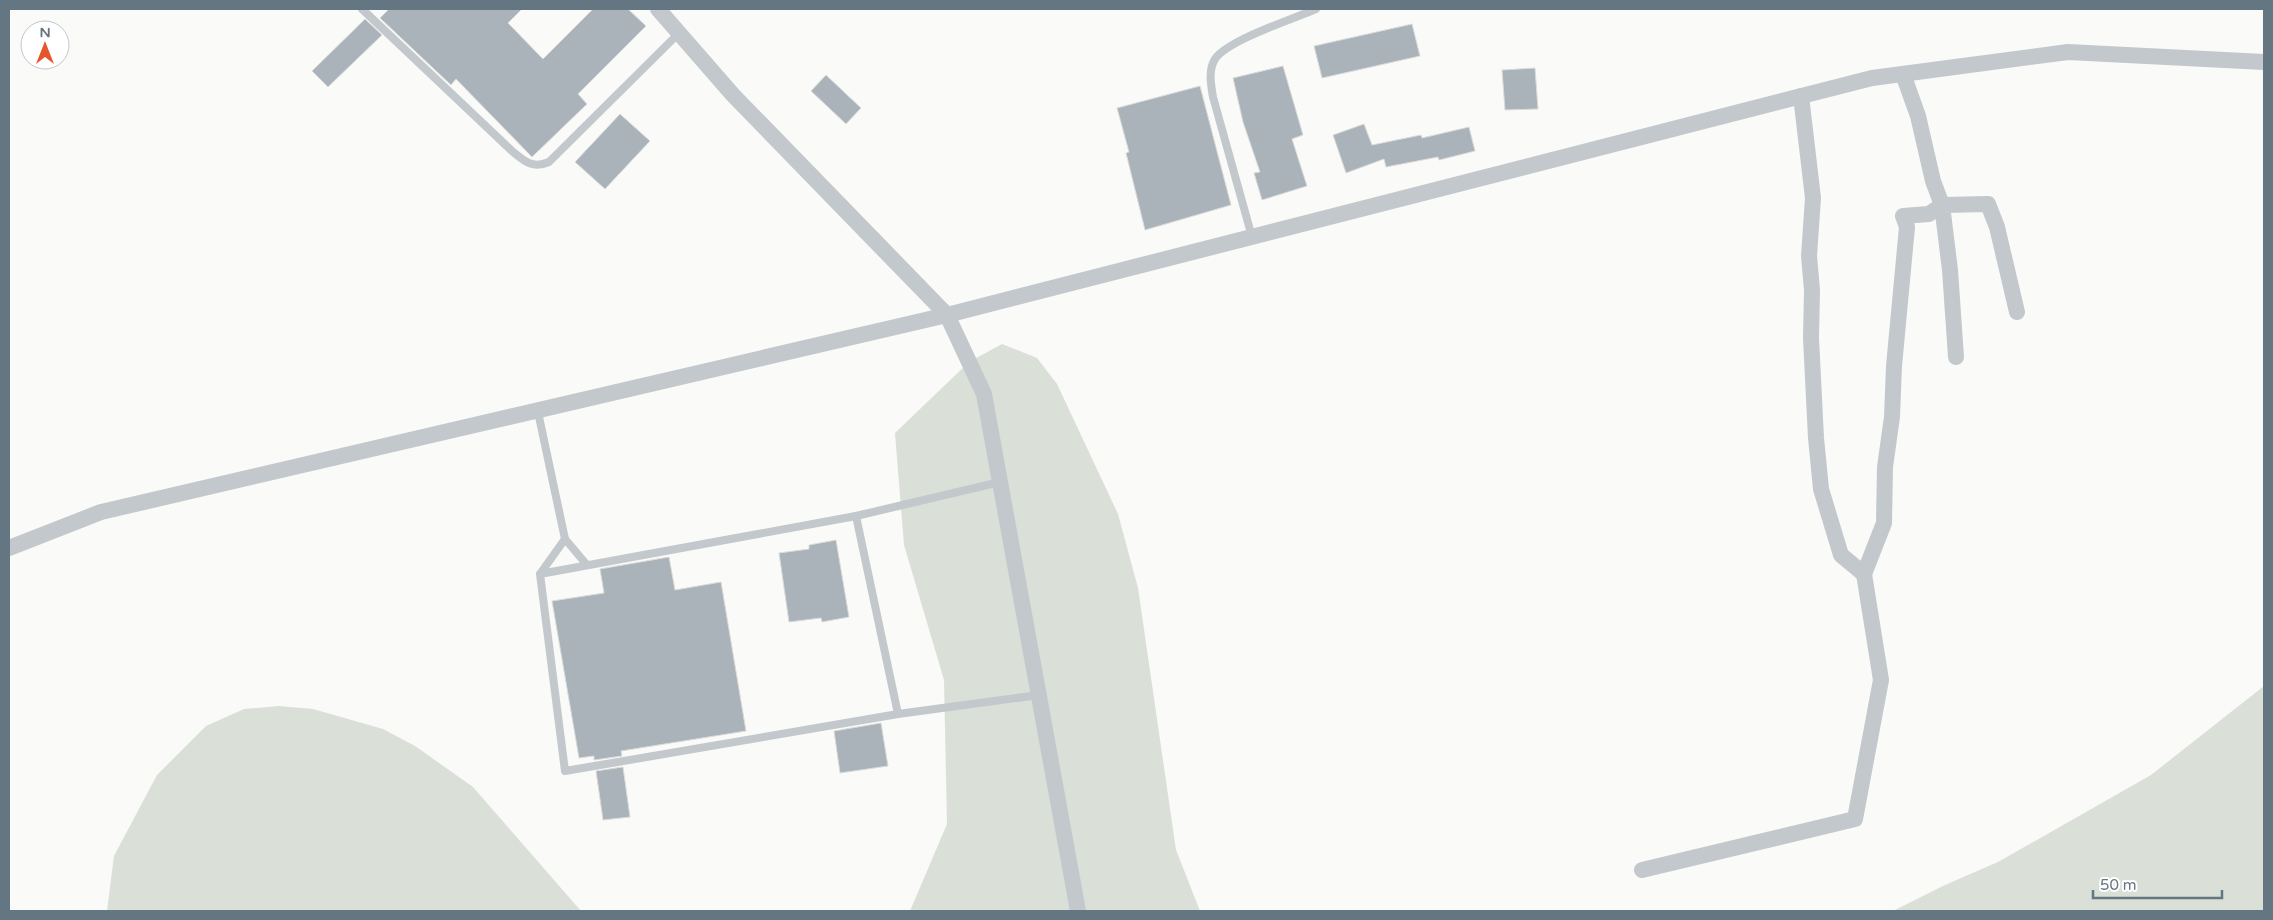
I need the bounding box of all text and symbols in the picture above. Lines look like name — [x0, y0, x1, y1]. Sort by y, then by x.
north arrow — [20, 20, 70, 70]
text: N — [39, 24, 51, 41]
scale bar — [2093, 868, 2222, 900]
text: 50 m — [2100, 876, 2137, 894]

